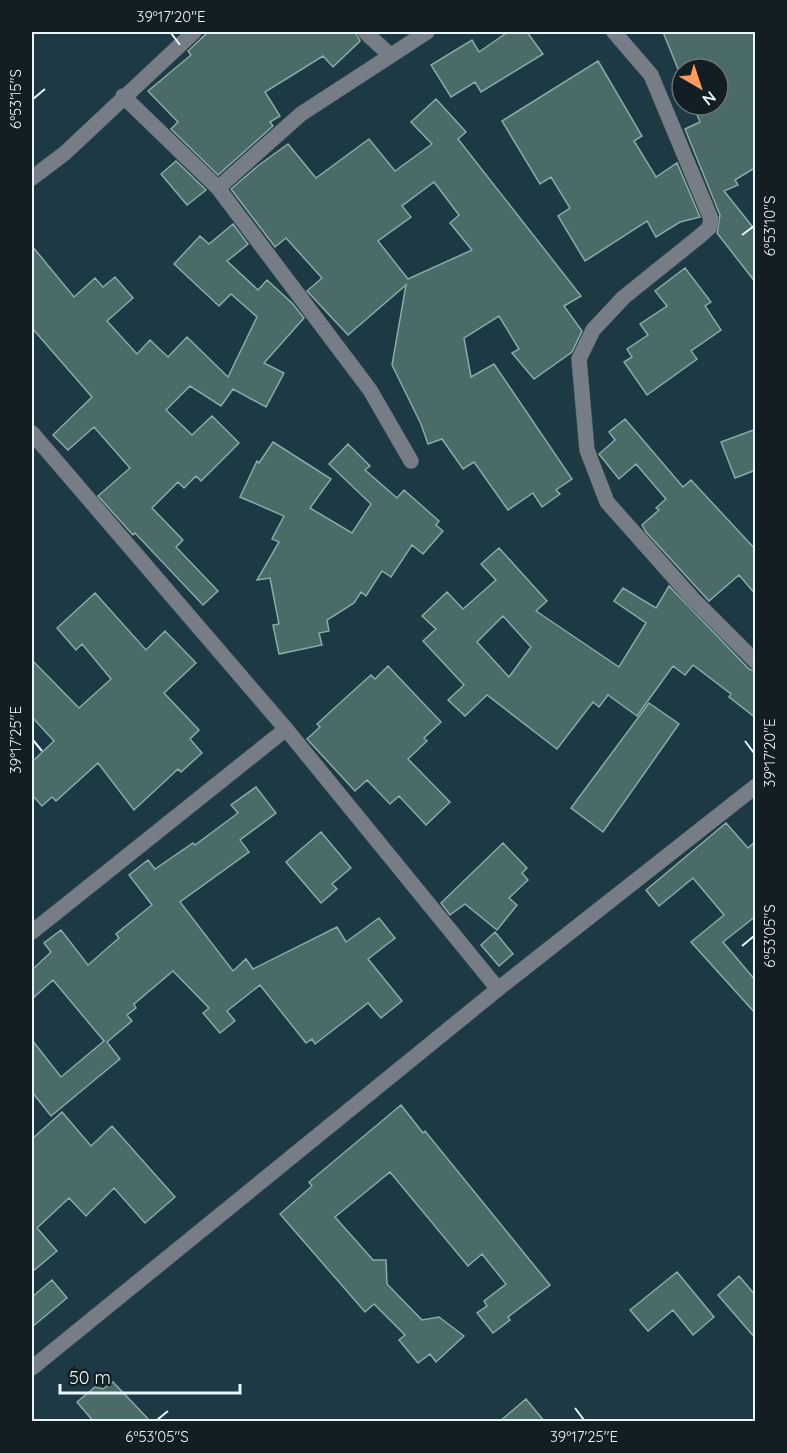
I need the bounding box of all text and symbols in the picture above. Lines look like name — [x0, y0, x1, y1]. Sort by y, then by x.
text: 39°17'20"E — [137, 7, 205, 26]
north arrow — [670, 57, 730, 117]
text: 6°53'15"S — [6, 69, 25, 129]
text: N — [699, 87, 720, 110]
text: 6°53'10"S — [760, 196, 779, 256]
text: 39°17'25"E — [6, 706, 25, 774]
text: 39°17'20"E — [760, 719, 779, 787]
text: 6°53'05"S — [760, 904, 779, 968]
scale bar — [60, 1357, 240, 1395]
text: 50 m — [69, 1366, 111, 1389]
text: 6°53'05"S — [125, 1427, 189, 1446]
text: 39°17'25"E — [550, 1427, 618, 1446]

